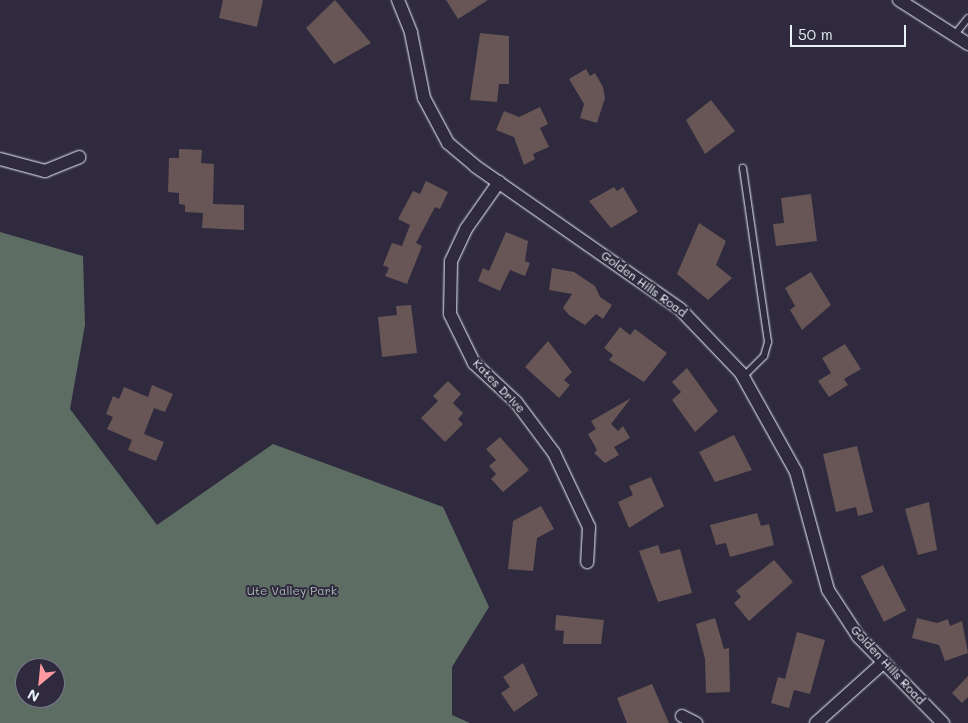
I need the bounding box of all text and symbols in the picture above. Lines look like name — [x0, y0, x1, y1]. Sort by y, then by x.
scale bar — [793, 15, 909, 47]
text: 50 m — [798, 24, 833, 44]
street label: Golden Hills Road — [598, 248, 690, 320]
street label: Kates Drive — [470, 356, 528, 416]
park label: Ute Valley Park — [247, 584, 337, 598]
street label: Golden Hills Road — [848, 623, 928, 707]
north arrow — [15, 658, 65, 708]
text: N — [24, 685, 42, 707]

